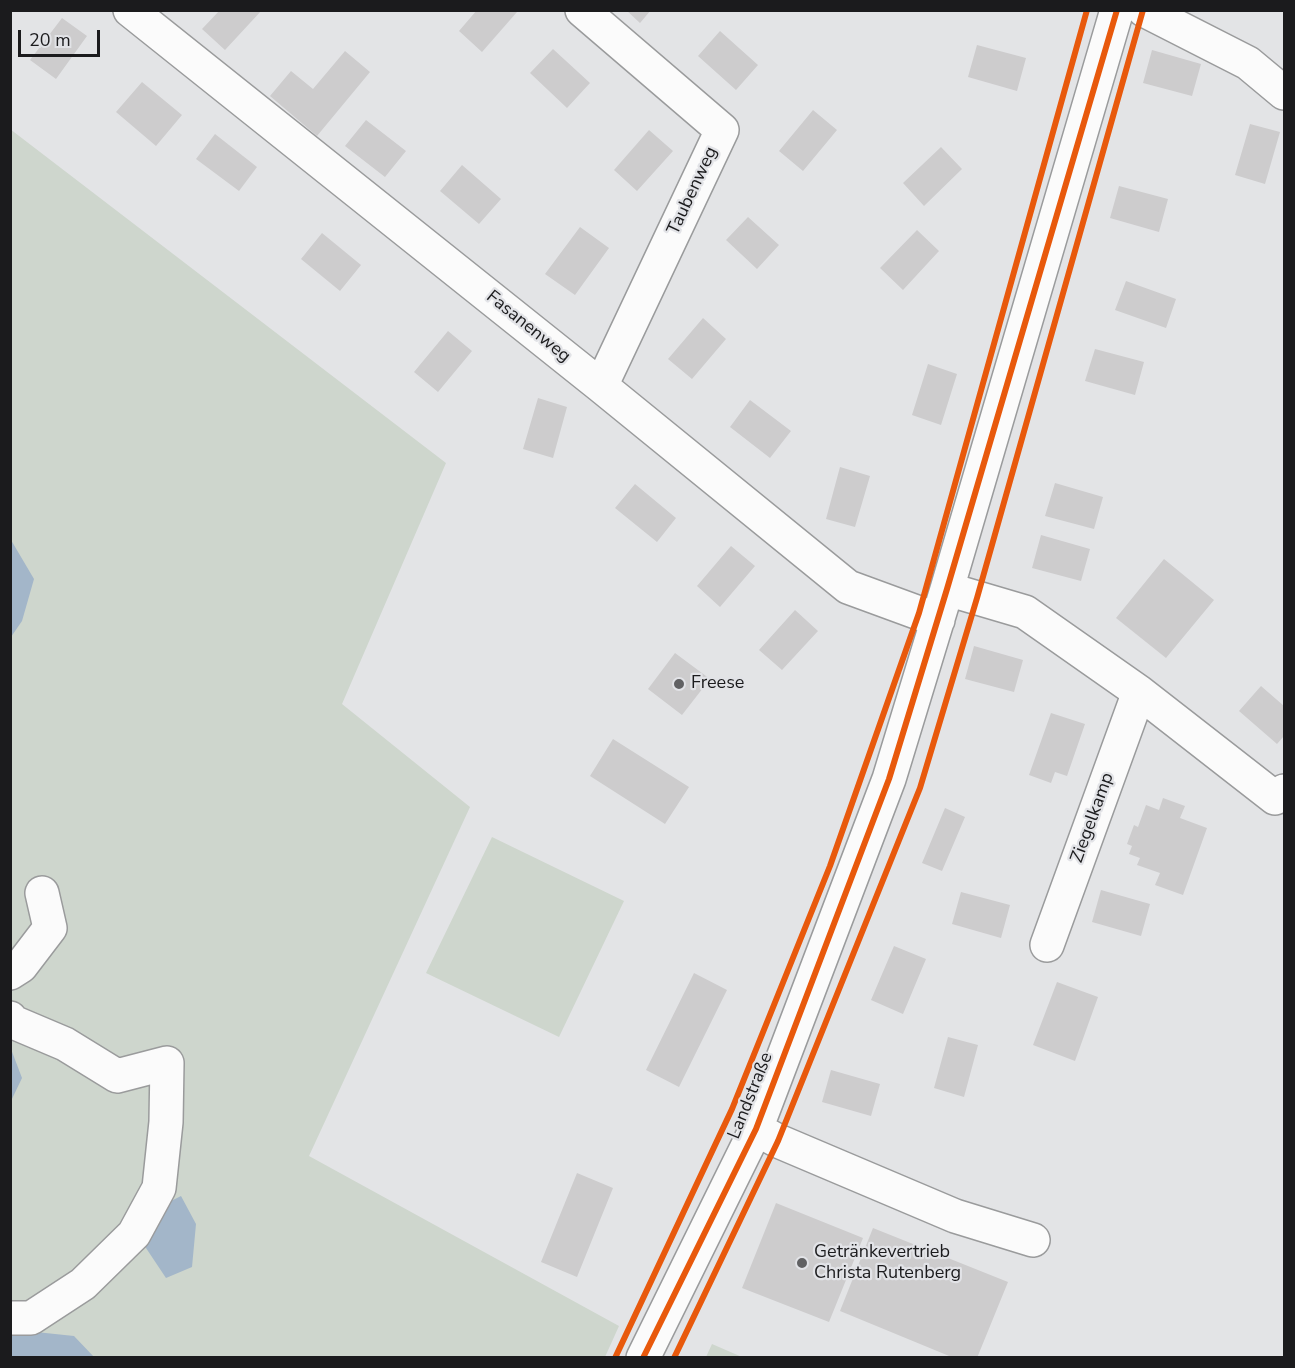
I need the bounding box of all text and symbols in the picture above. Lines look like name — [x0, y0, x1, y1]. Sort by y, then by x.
scale bar — [21, 18, 104, 56]
text: 20 m — [29, 28, 71, 52]
street label: Taubenweg — [663, 144, 723, 238]
street label: Fasanenweg — [481, 286, 575, 368]
place label: Freese — [691, 673, 744, 695]
marker: Freese — [672, 677, 686, 691]
street label: Ziegelkamp — [1067, 770, 1119, 866]
street label: Landstraße — [724, 1050, 778, 1142]
place label: Getränkevertrieb Christa Rutenberg — [814, 1242, 961, 1284]
marker: Getränkevertrieb Christa Rutenberg — [795, 1256, 809, 1270]

